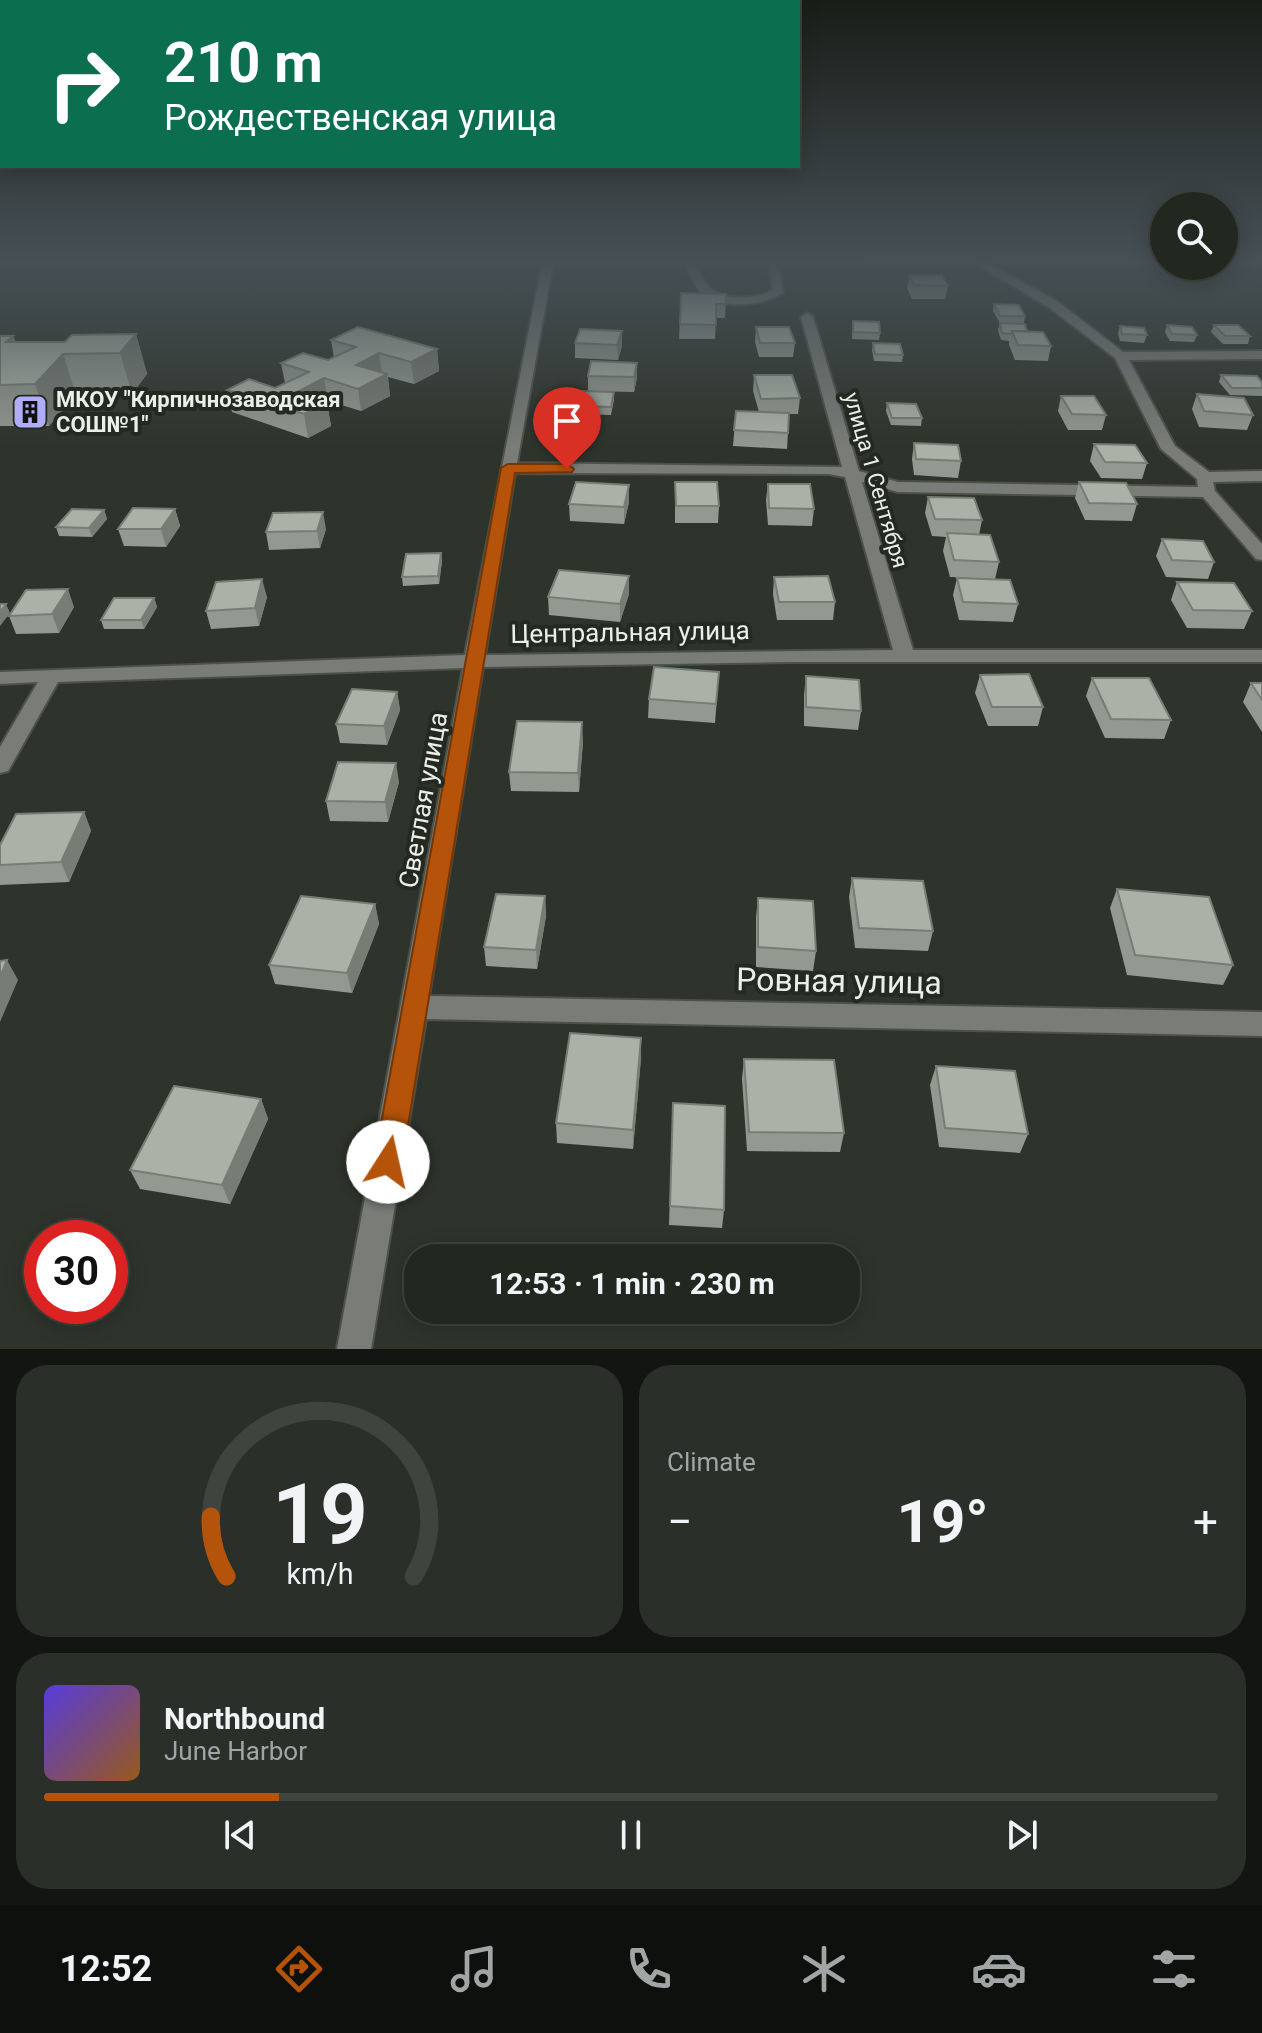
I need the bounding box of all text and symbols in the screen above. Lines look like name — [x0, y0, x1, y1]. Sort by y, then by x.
text: 210 m — [164, 30, 323, 96]
icon: right — [32, 32, 136, 136]
text: Рождественская улица — [164, 97, 557, 139]
map controls — [1150, 192, 1238, 280]
button: search — [1150, 192, 1238, 280]
place label: МКОУ "Кирпичнозаводская СОШ№1" — [56, 387, 341, 437]
pin — [533, 387, 601, 469]
street label: улица 1 Сентября — [839, 389, 913, 571]
building icon: МКОУ "Кирпичнозаводская СОШ№1" — [11, 393, 49, 431]
icon: arrive — [545, 399, 589, 443]
street label: Центральная улица — [510, 615, 750, 649]
street label: Светлая улица — [393, 710, 453, 890]
street label: Ровная улица — [736, 960, 942, 1002]
position arrow — [346, 1120, 430, 1204]
speed limit sign: 30 — [24, 1220, 128, 1324]
text: 12:53 · 1 min · 230 m — [489, 1266, 775, 1301]
text: Climate — [667, 1447, 756, 1477]
text: 19 — [272, 1466, 367, 1563]
text: 19° — [896, 1486, 989, 1557]
text: − — [667, 1496, 692, 1548]
text: + — [1193, 1496, 1218, 1548]
text: km/h — [286, 1557, 353, 1591]
text: Northbound — [164, 1701, 325, 1736]
text: June Harbor — [164, 1736, 307, 1766]
icon: previous — [218, 1813, 262, 1857]
icon: pause — [609, 1813, 653, 1857]
icon: next — [1000, 1813, 1044, 1857]
icon: directions — [271, 1941, 327, 1997]
icon: music — [446, 1941, 502, 1997]
icon: phone — [621, 1941, 677, 1997]
icon: climate — [796, 1941, 852, 1997]
icon: car — [971, 1941, 1027, 1997]
icon: filters — [1146, 1941, 1202, 1997]
text: 12:52 — [60, 1948, 152, 1990]

